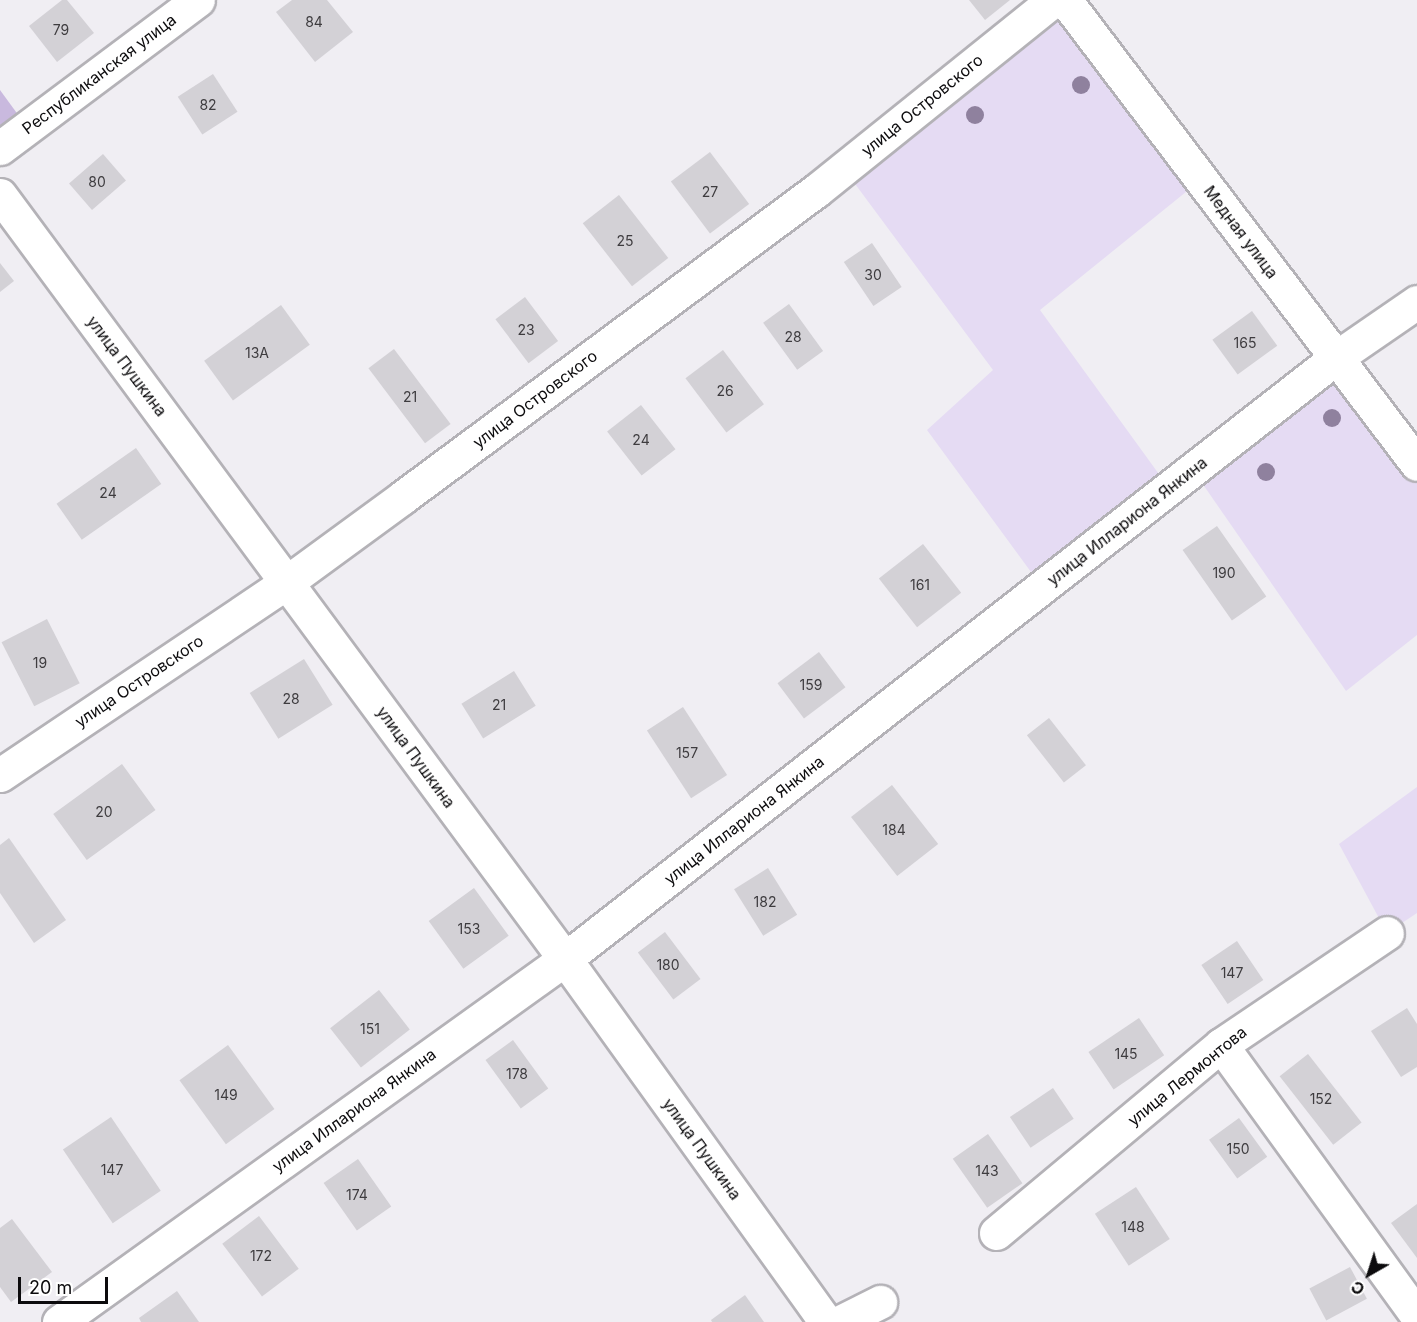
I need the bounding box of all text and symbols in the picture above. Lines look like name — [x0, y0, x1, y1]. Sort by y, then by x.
street label: Республиканская улица — [18, 10, 180, 138]
house number: 84 — [305, 14, 323, 30]
house number: 79 — [53, 22, 69, 38]
street label: улица Островского — [857, 50, 987, 160]
house number: 82 — [199, 97, 217, 113]
house number: 80 — [88, 174, 106, 190]
street label: Медная улица — [1200, 182, 1282, 282]
house number: 27 — [702, 184, 718, 200]
house number: 25 — [616, 233, 634, 249]
house number: 30 — [864, 267, 882, 283]
street label: улица Пушкина — [83, 312, 171, 420]
house number: 23 — [517, 322, 535, 338]
house number: 28 — [784, 329, 802, 345]
house number: 165 — [1234, 335, 1256, 351]
house number: 13А — [245, 345, 269, 361]
street label: улица Островского — [469, 346, 601, 452]
house number: 26 — [716, 383, 734, 399]
house number: 21 — [403, 389, 417, 405]
house number: 24 — [632, 432, 650, 448]
street label: улица Иллариона Янкина — [1043, 453, 1211, 589]
house number: 24 — [99, 485, 117, 501]
house number: 190 — [1212, 565, 1236, 581]
house number: 161 — [910, 577, 930, 593]
street label: улица Островского — [71, 631, 207, 731]
house number: 19 — [33, 655, 47, 671]
house number: 159 — [800, 677, 822, 693]
house number: 28 — [282, 691, 300, 707]
house number: 21 — [492, 697, 506, 713]
street label: улица Пушкина — [373, 703, 459, 811]
house number: 157 — [676, 745, 698, 761]
street label: улица Иллариона Янкина — [660, 752, 828, 888]
house number: 20 — [95, 804, 113, 820]
house number: 184 — [882, 822, 906, 838]
house number: 182 — [754, 894, 776, 910]
house number: 153 — [458, 921, 480, 937]
house number: 180 — [656, 957, 680, 973]
house number: 147 — [1221, 965, 1243, 981]
house number: 151 — [360, 1021, 380, 1037]
street label: улица Лермонтова — [1124, 1022, 1250, 1130]
street label: улица Иллариона Янкина — [268, 1044, 440, 1176]
house number: 145 — [1114, 1046, 1138, 1062]
house number: 178 — [506, 1066, 528, 1082]
house number: 149 — [214, 1087, 238, 1103]
house number: 152 — [1310, 1091, 1332, 1107]
street label: улица Пушкина — [659, 1095, 745, 1203]
house number: 150 — [1226, 1141, 1250, 1157]
house number: 147 — [101, 1162, 123, 1178]
house number: 143 — [975, 1163, 999, 1179]
house number: 174 — [346, 1187, 368, 1203]
house number: 148 — [1121, 1219, 1145, 1235]
north arrow — [1339, 1244, 1399, 1304]
house number: 172 — [250, 1248, 272, 1264]
scale bar — [21, 1265, 111, 1303]
text: С — [1347, 1276, 1369, 1299]
text: 20 m — [29, 1277, 72, 1298]

